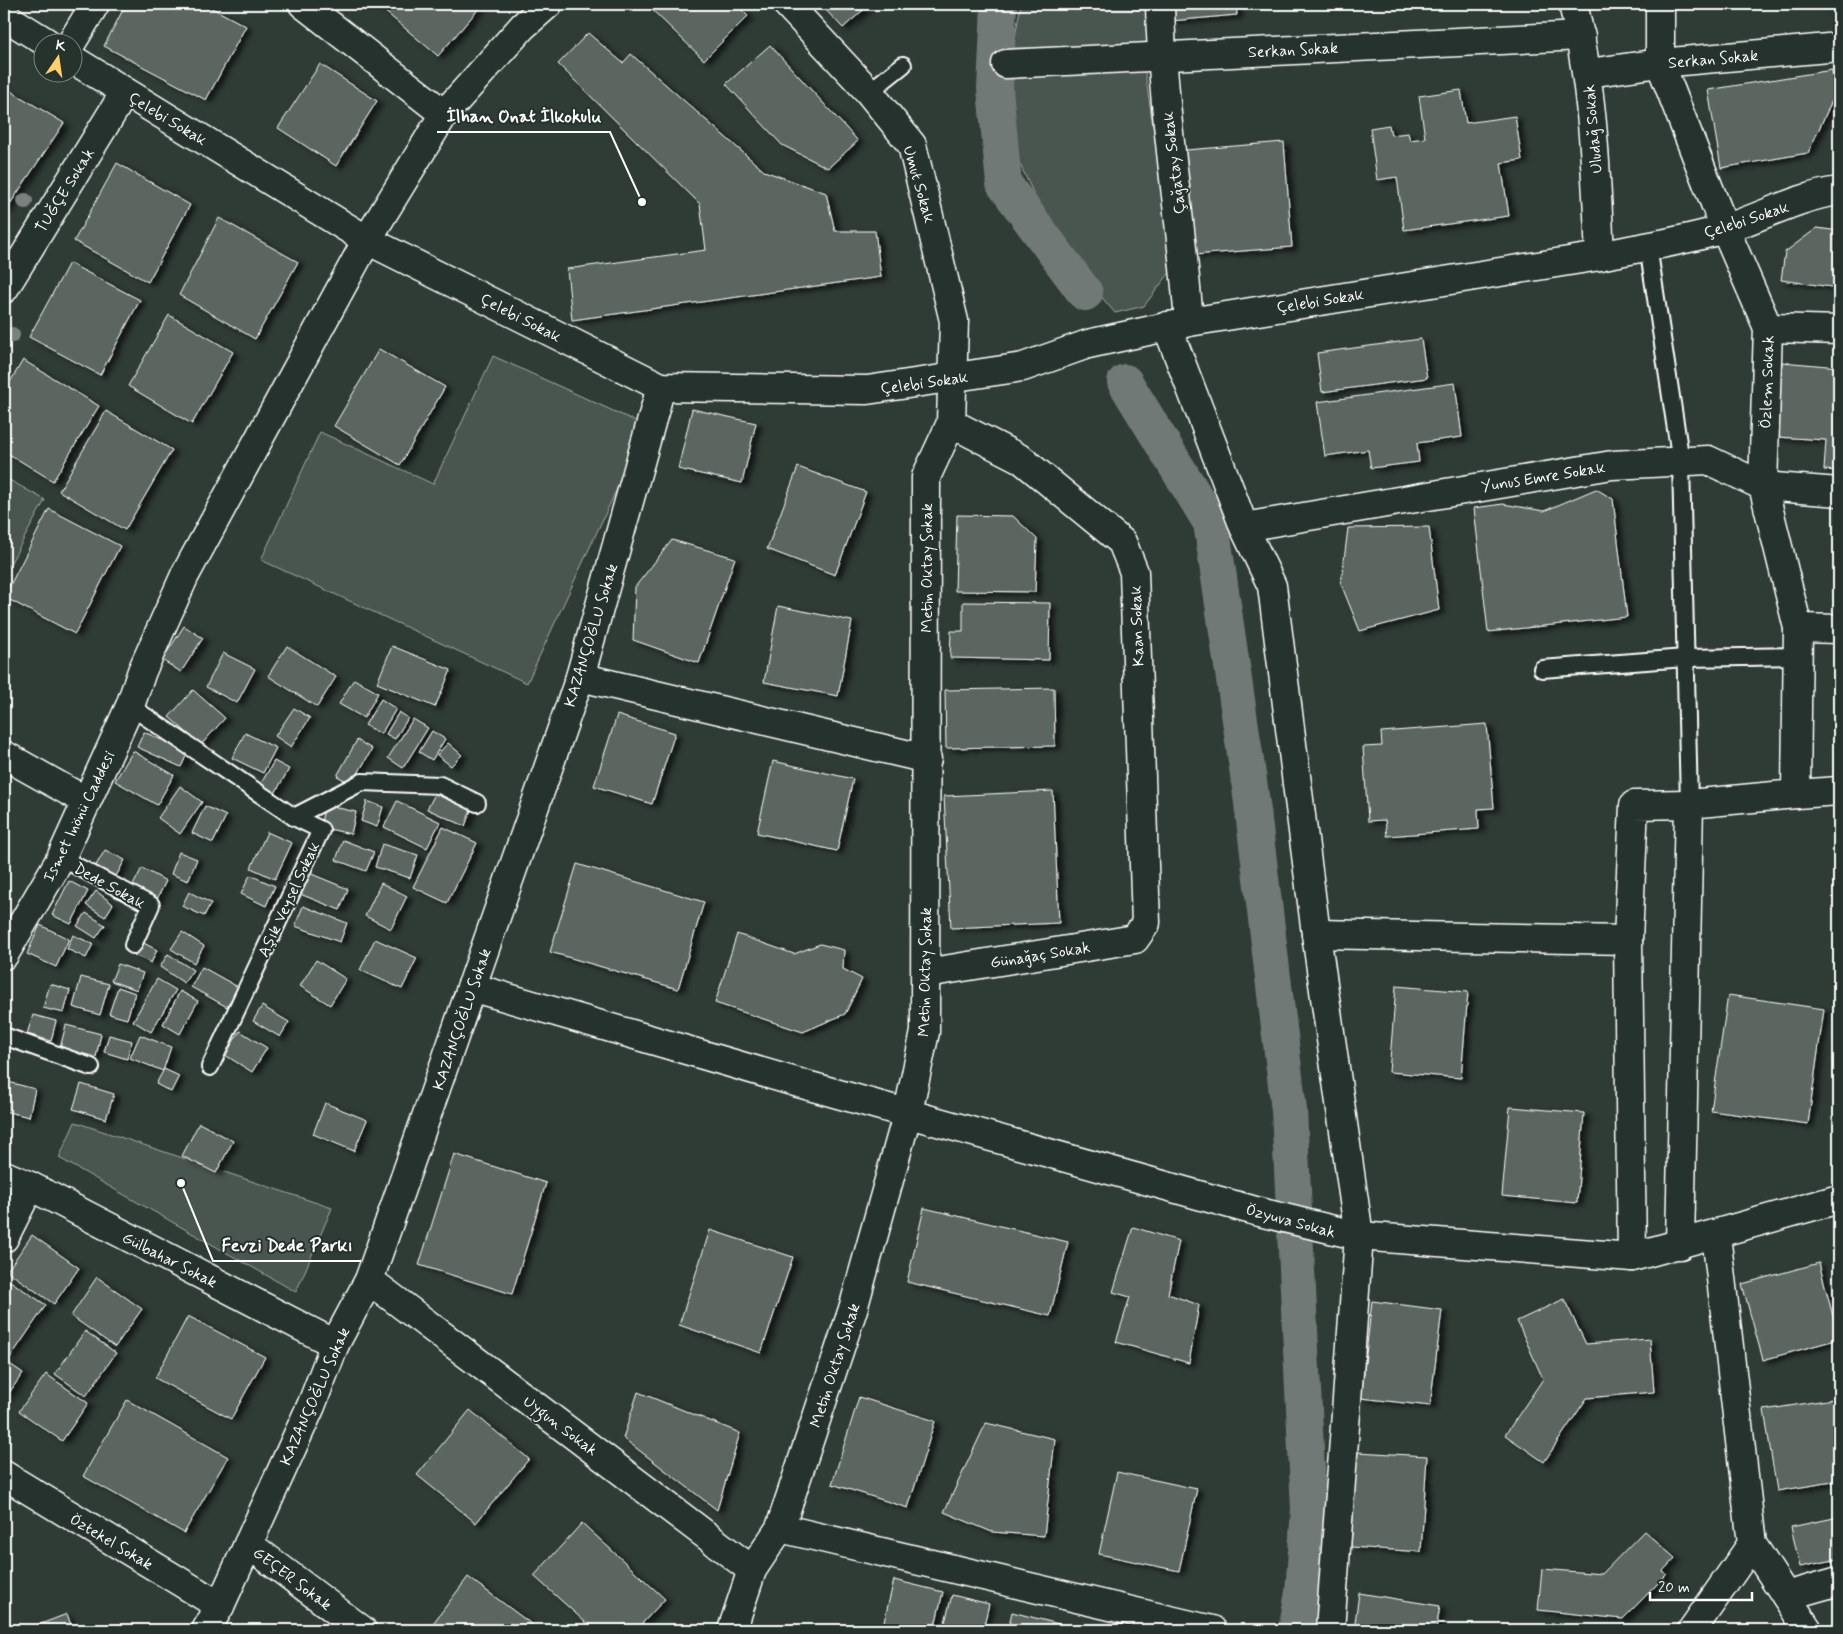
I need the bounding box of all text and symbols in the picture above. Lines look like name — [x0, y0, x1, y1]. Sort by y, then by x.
north arrow — [32, 32, 82, 82]
text: K — [54, 36, 69, 56]
street label: Serkan Sokak — [1247, 38, 1339, 63]
street label: Serkan Sokak — [1667, 45, 1759, 74]
street label: Uludağ Sokak — [1579, 83, 1608, 174]
street label: Çelebi Sokak — [124, 88, 210, 151]
callout: İlhan Onat İlkokulu — [437, 99, 610, 132]
text: İlhan Onat İlkokulu — [447, 105, 602, 129]
street label: Çağatay Sokak — [1158, 110, 1191, 215]
street label: Umut Sokak — [897, 143, 940, 226]
street label: TUĞÇE Sokak — [31, 144, 100, 237]
street label: Çelebi Sokak — [1701, 197, 1792, 244]
street label: Çelebi Sokak — [1275, 284, 1365, 319]
street label: Çelebi Sokak — [476, 289, 564, 348]
street label: Özlem Sokak — [1755, 335, 1780, 429]
street label: Çelebi Sokak — [879, 367, 969, 400]
street label: Yunus Emre Sokak — [1480, 457, 1607, 498]
street label: Metin Oktay Sokak — [917, 503, 938, 633]
street label: KAZANÇOĞLU Sokak — [560, 561, 623, 710]
street label: Kaan Sokak — [1126, 585, 1149, 667]
street label: Ismet Inönü Caddesi — [39, 747, 120, 886]
street label: Aşık Veysel Sokak — [253, 839, 325, 961]
street label: Dede Sokak — [70, 858, 149, 914]
street label: Metin Oktay Sokak — [914, 907, 937, 1037]
street label: Günağaç Sokak — [989, 937, 1092, 974]
street label: KAZANÇOĞLU Sokak — [428, 946, 497, 1093]
street label: Özyuva Sokak — [1243, 1199, 1338, 1244]
street label: Gülbahar Sokak — [118, 1227, 220, 1293]
callout: Fevzi Dede Parkı — [213, 1228, 361, 1261]
text: Fevzi Dede Parkı — [221, 1234, 353, 1258]
street label: Metin Oktay Sokak — [805, 1301, 865, 1430]
street label: KAZANÇOĞLU Sokak — [276, 1324, 355, 1469]
street label: Uygun Sokak — [518, 1391, 602, 1462]
street label: Öztekel Sokak — [66, 1509, 157, 1575]
street label: GEÇER Sokak — [248, 1543, 336, 1616]
scale bar — [1650, 1569, 1753, 1601]
text: 20 m — [1658, 1578, 1690, 1598]

